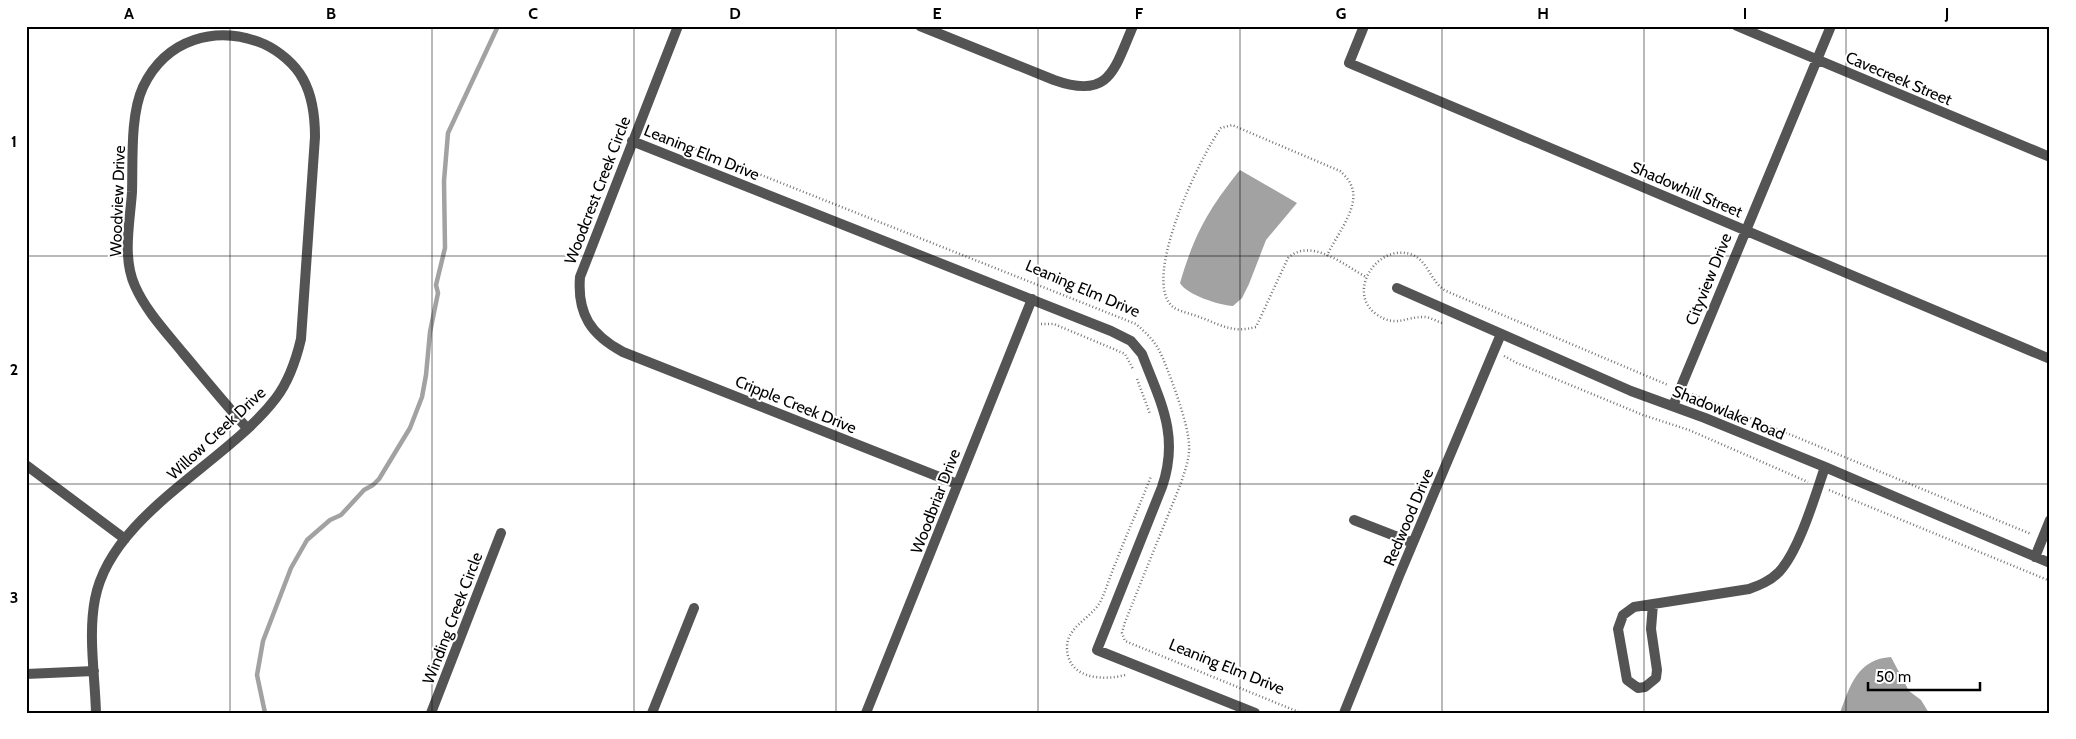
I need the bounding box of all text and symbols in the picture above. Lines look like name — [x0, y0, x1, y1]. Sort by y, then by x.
text: A — [124, 4, 134, 23]
text: B — [326, 4, 336, 23]
text: C — [528, 4, 538, 23]
text: D — [729, 4, 741, 23]
text: E — [932, 4, 942, 23]
text: F — [1135, 4, 1144, 23]
text: G — [1336, 4, 1346, 23]
text: H — [1537, 4, 1549, 23]
text: I — [1743, 4, 1747, 23]
text: J — [1944, 4, 1949, 23]
street label: Cavecreek Street — [1843, 48, 1955, 110]
street label: Woodcrest Creek Circle — [561, 114, 634, 267]
street label: Leaning Elm Drive — [641, 121, 762, 184]
text: 1 — [11, 132, 17, 151]
street label: Woodview Drive — [106, 145, 129, 257]
street label: Shadowhill Street — [1628, 157, 1746, 222]
street label: Cityview Drive — [1681, 230, 1736, 328]
street label: Leaning Elm Drive — [1023, 256, 1143, 321]
text: 2 — [10, 360, 18, 379]
street label: Cripple Creek Drive — [732, 371, 859, 437]
street label: Shadowlake Road — [1670, 381, 1788, 444]
street label: Willow Creek Drive — [163, 383, 269, 484]
street label: Woodbriar Drive — [907, 446, 964, 556]
street label: Redwood Drive — [1379, 466, 1438, 569]
street label: Winding Creek Circle — [419, 550, 486, 687]
text: 3 — [10, 588, 18, 607]
street label: Leaning Elm Drive — [1166, 635, 1287, 698]
scale bar — [1868, 659, 1981, 691]
text: 50 m — [1876, 668, 1911, 686]

